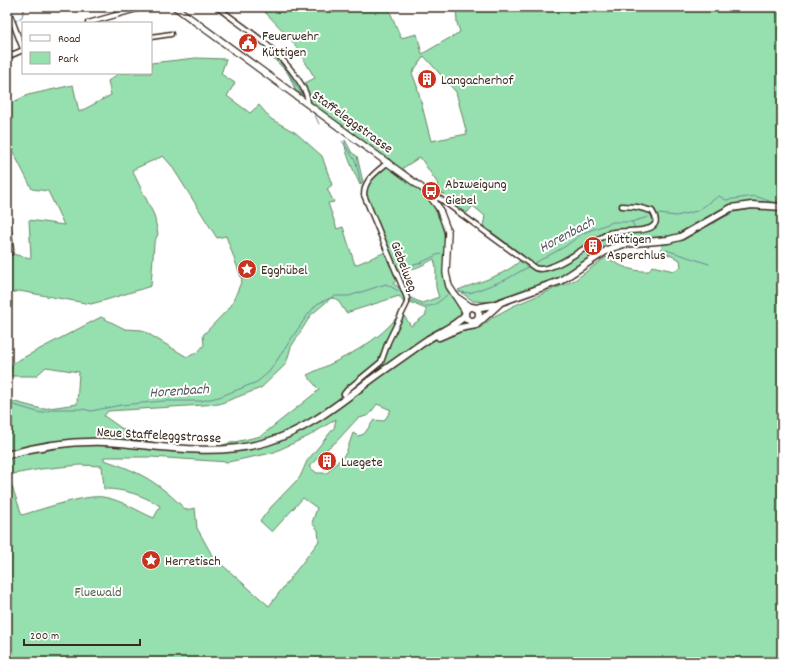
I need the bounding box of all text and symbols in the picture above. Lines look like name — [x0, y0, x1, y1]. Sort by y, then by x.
legend — [22, 22, 152, 74]
place label: Feuerwehr Küttigen — [262, 27, 319, 63]
text: Road — [58, 31, 80, 48]
public building icon: Feuerwehr Küttigen — [237, 32, 259, 54]
text: Park — [58, 51, 79, 68]
building icon: Langacherhof — [416, 68, 438, 90]
place label: Langacherhof — [441, 71, 514, 91]
street label: Staffeleggstrasse — [307, 86, 397, 159]
place label: Abzweigung Giebel — [445, 175, 507, 211]
bus stop icon: Abzweigung Giebel — [420, 180, 442, 202]
water label: Horenbach — [535, 211, 600, 260]
place label: Küttigen Asperchlus — [607, 230, 666, 266]
building icon: Küttigen Asperchlus — [582, 235, 604, 257]
street label: Giebelweg — [384, 239, 422, 295]
place icon: Egghübel — [236, 258, 258, 280]
place label: Egghübel — [261, 261, 308, 281]
water label: Horenbach — [148, 379, 211, 405]
street label: Neue Staffeleggstrasse — [96, 423, 222, 449]
building icon: Luegete — [316, 450, 338, 472]
place label: Luegete — [341, 453, 383, 473]
place icon: Herretisch — [140, 549, 162, 571]
place label: Herretisch — [165, 552, 221, 572]
park label: Fluewald — [74, 583, 122, 603]
scale bar — [24, 621, 140, 647]
text: 200 m — [30, 628, 59, 645]

